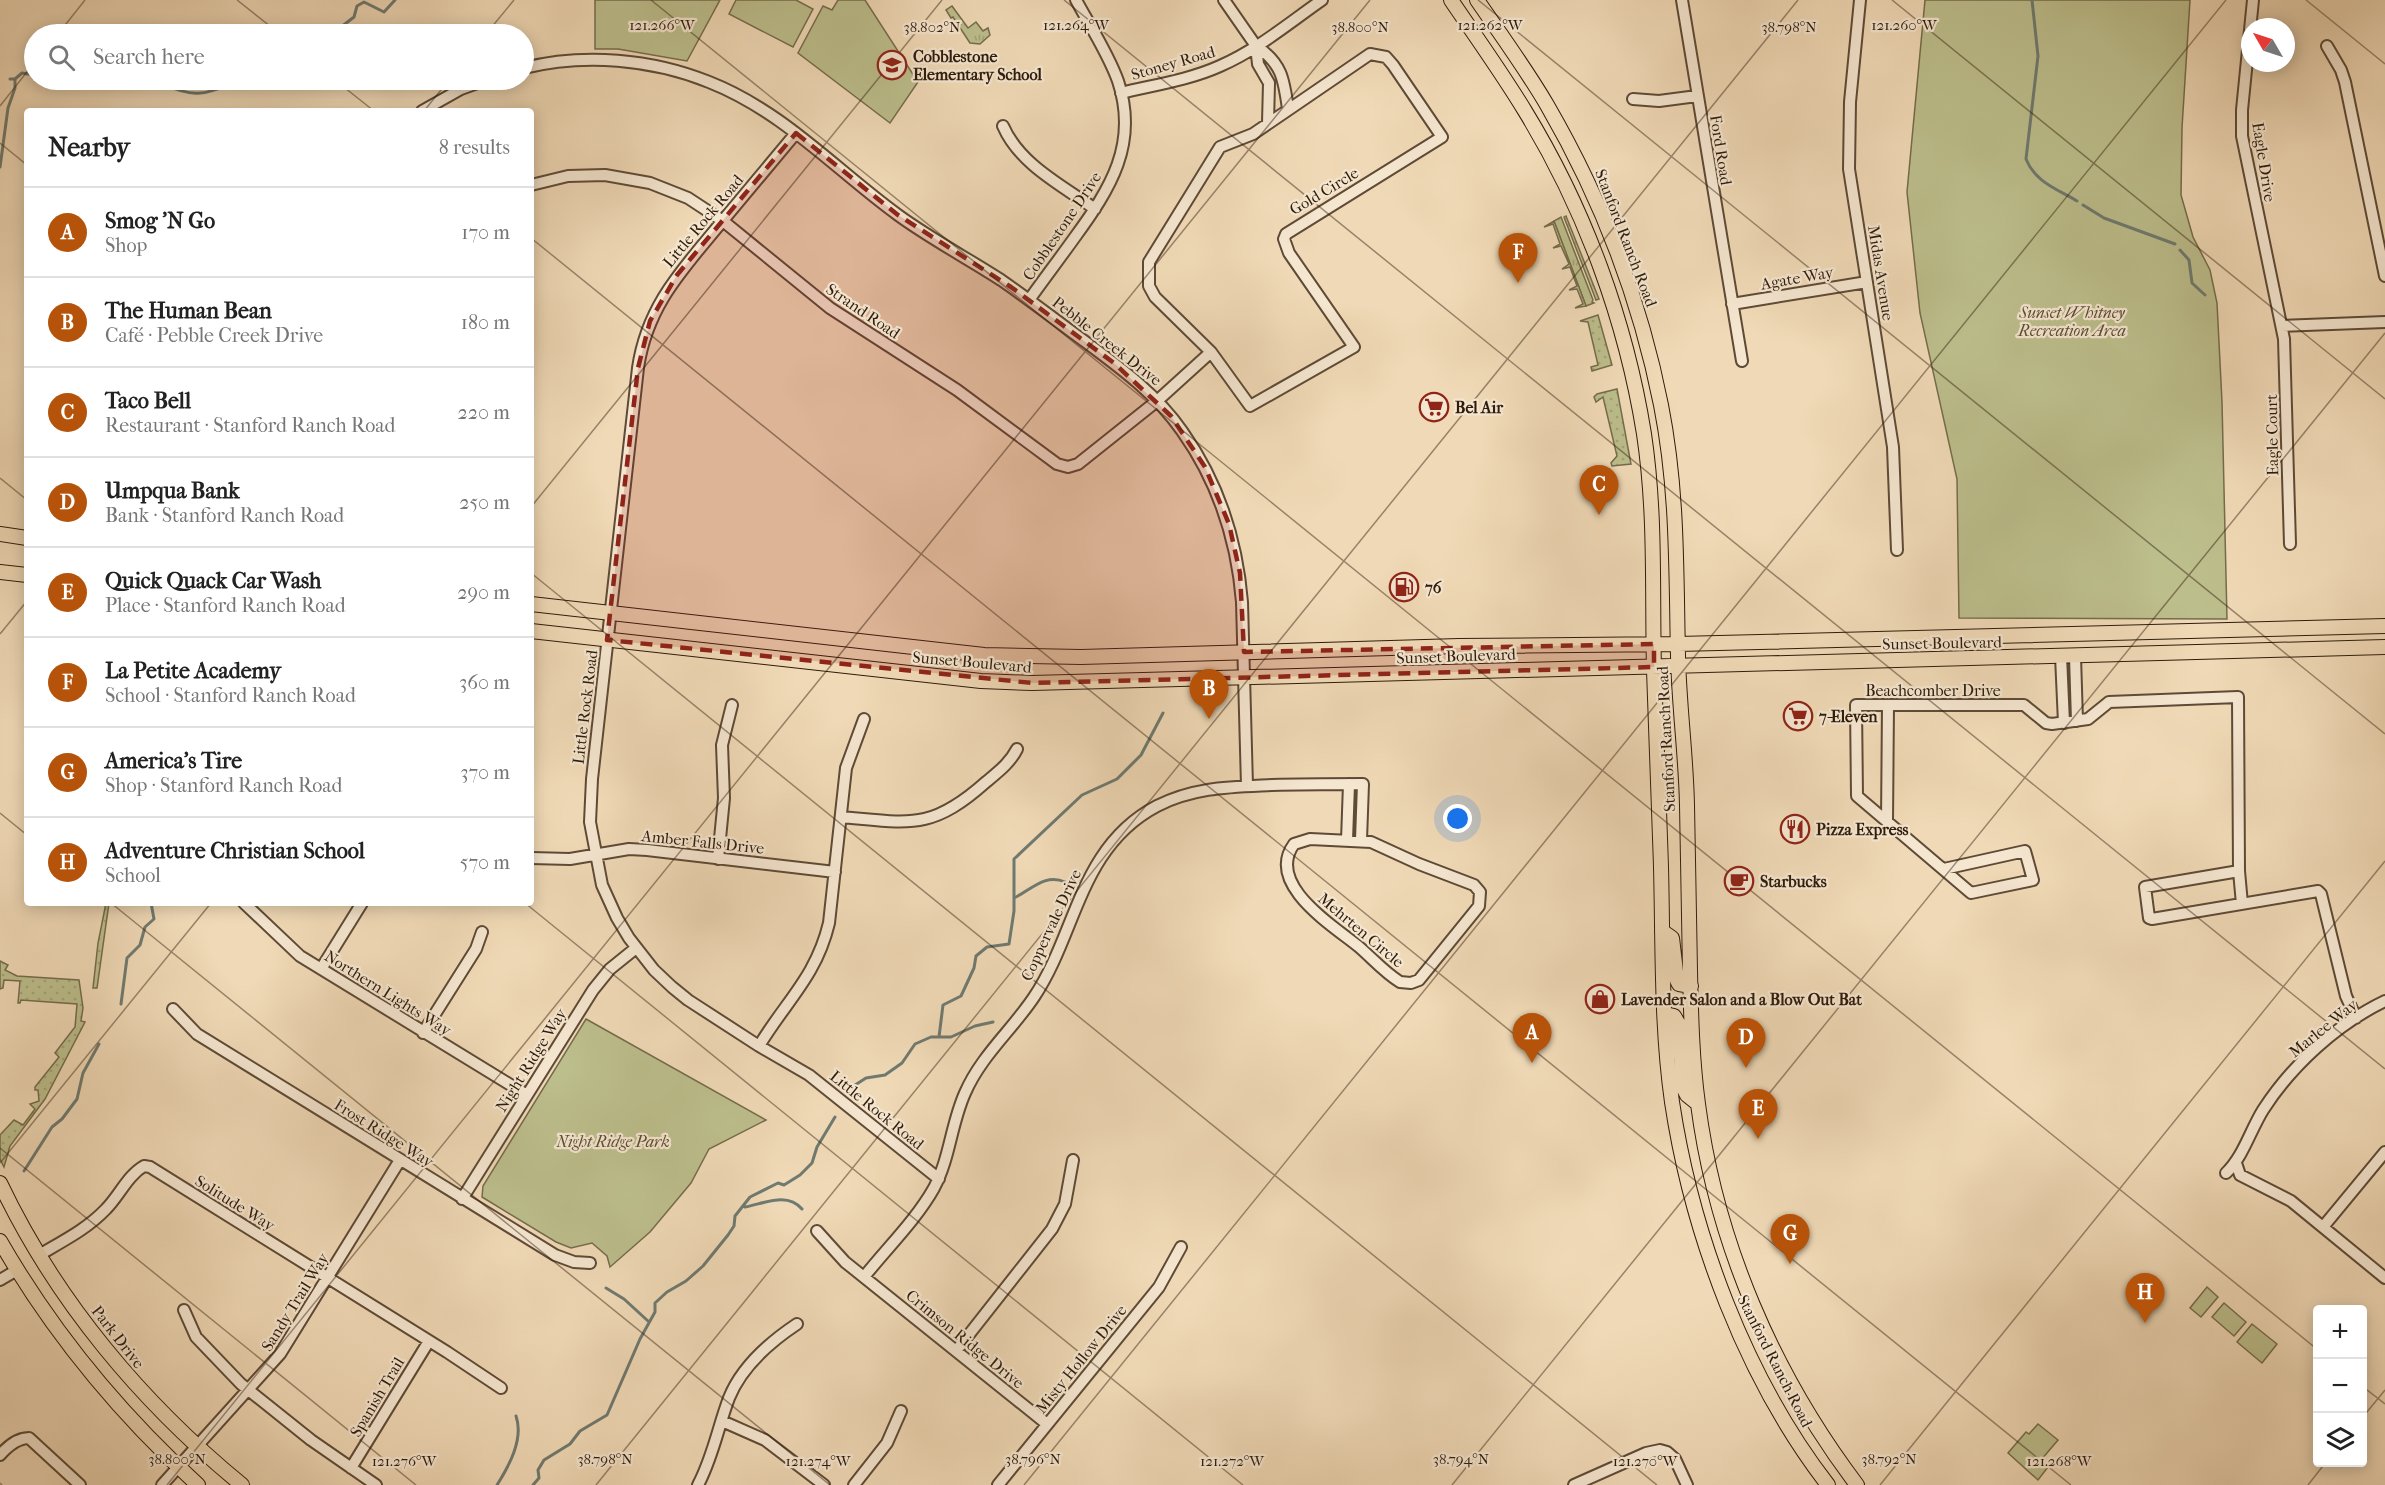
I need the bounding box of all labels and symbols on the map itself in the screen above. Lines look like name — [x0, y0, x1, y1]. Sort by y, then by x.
text: 121.266°W — [629, 16, 696, 34]
text: 121.264°W — [1043, 16, 1110, 34]
text: 121.262°W — [1457, 16, 1524, 34]
text: 121.260°W — [1871, 16, 1938, 34]
text: 38.802°N — [904, 18, 961, 36]
text: 38.800°N — [1331, 18, 1389, 36]
text: 38.798°N — [1761, 18, 1817, 36]
north arrow — [2241, 18, 2295, 72]
street label: Stoney Road — [1129, 42, 1217, 84]
place label: Cobblestone Elementary School — [913, 47, 1042, 85]
school or university icon: Cobblestone Elementary School — [876, 49, 908, 81]
street label: Ford Road — [1706, 114, 1736, 187]
street label: Eagle Drive — [2248, 121, 2280, 203]
street label: Gold Circle — [1286, 163, 1362, 219]
street label: Stanford Ranch Road — [1591, 166, 1661, 310]
street label: Cobblestone Drive — [1019, 168, 1105, 284]
street label: Little Rock Road — [659, 171, 747, 271]
street label: Midas Avenue — [1864, 224, 1898, 322]
pin: F — [1498, 234, 1538, 283]
street label: Agate Way — [1758, 262, 1835, 294]
street label: Strand Road — [822, 279, 904, 343]
street label: Pebble Creek Drive — [1049, 292, 1165, 390]
park label: Sunset Whitney Recreation Area — [2017, 303, 2126, 340]
supermarket icon: Bel Air — [1418, 391, 1450, 423]
street label: Eagle Court — [2262, 394, 2282, 476]
place label: Bel Air — [1455, 398, 1504, 417]
pin: C — [1580, 466, 1618, 515]
fuel station icon: 76 — [1388, 571, 1420, 603]
place label: 76 — [1424, 578, 1442, 597]
street label: Sunset Boulevard — [1882, 632, 2002, 654]
street label: Sunset Boulevard — [1396, 644, 1516, 668]
street label: Sunset Boulevard — [912, 647, 1033, 677]
street label: Little Rock Road — [569, 648, 601, 765]
street label: Stanford Ranch Road — [1653, 665, 1679, 812]
pin: B — [1190, 670, 1228, 719]
street label: Beachcomber Drive — [1865, 681, 2001, 700]
supermarket icon: 7-Eleven — [1782, 700, 1814, 732]
place label: 7-Eleven — [1818, 707, 1878, 726]
your location — [1443, 804, 1472, 833]
restaurant icon: Pizza Express — [1779, 813, 1811, 845]
place label: Pizza Express — [1816, 820, 1909, 840]
street label: Amber Falls Drive — [640, 826, 765, 858]
cafe icon: Starbucks — [1723, 865, 1755, 897]
street label: Coppervale Drive — [1017, 866, 1085, 984]
place label: Starbucks — [1760, 872, 1827, 891]
street label: Mehrten Circle — [1314, 889, 1408, 971]
street label: Northern Lights Way — [321, 946, 455, 1040]
shop icon: Lavender Salon and a Blow Out Bat — [1584, 983, 1616, 1015]
place label: Lavender Salon and a Blow Out Bat — [1621, 990, 1862, 1009]
street label: Marlee Way — [2285, 994, 2361, 1061]
street label: Night Ridge Way — [492, 1004, 571, 1115]
pin: A — [1512, 1014, 1552, 1063]
pin: D — [1726, 1018, 1766, 1068]
street label: Little Rock Road — [826, 1066, 928, 1154]
pin: E — [1738, 1090, 1778, 1139]
street label: Frost Ridge Way — [331, 1095, 438, 1171]
park label: Night Ridge Park — [555, 1132, 670, 1151]
street label: Solitude Way — [192, 1171, 279, 1235]
pin: G — [1770, 1214, 1810, 1264]
street label: Sandy Trail Way — [257, 1249, 333, 1355]
pin: H — [2126, 1274, 2164, 1323]
street label: Crimson Ridge Drive — [902, 1286, 1028, 1392]
street label: Stanford Ranch Road — [1733, 1292, 1817, 1431]
street label: Misty Hollow Drive — [1031, 1301, 1131, 1417]
street label: Park Drive — [88, 1302, 148, 1372]
street label: Spanish Trail — [346, 1353, 409, 1440]
text: 38.800°N — [148, 1450, 206, 1468]
text: 38.798°N — [577, 1450, 633, 1468]
text: 38.796°N — [1005, 1450, 1062, 1468]
text: 38.794°N — [1433, 1450, 1490, 1468]
text: 38.792°N — [1861, 1450, 1917, 1468]
text: 121.276°W — [372, 1452, 438, 1470]
text: 121.274°W — [786, 1452, 852, 1470]
text: 121.272°W — [1200, 1452, 1265, 1470]
text: 121.270°W — [1613, 1452, 1679, 1470]
text: 121.268°W — [2027, 1452, 2093, 1470]

